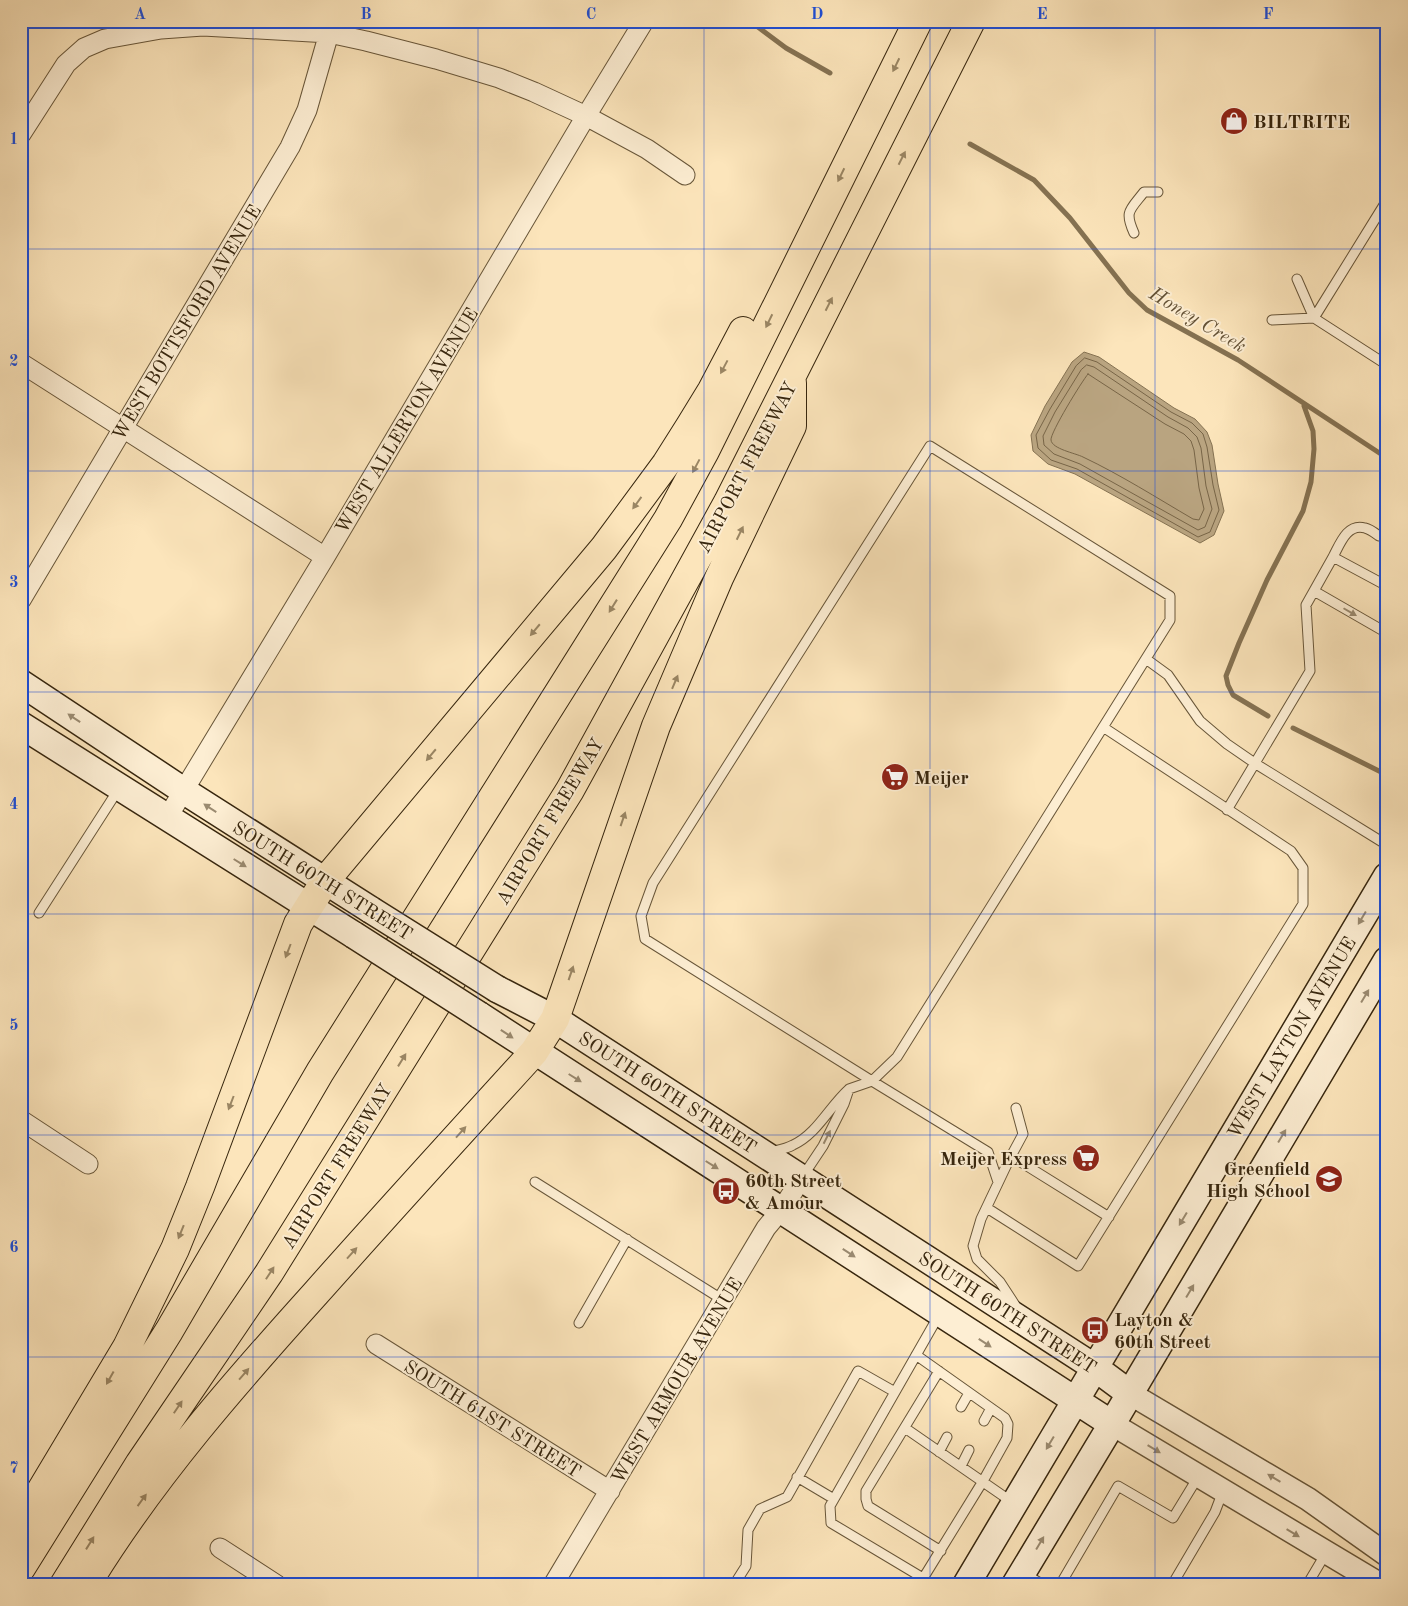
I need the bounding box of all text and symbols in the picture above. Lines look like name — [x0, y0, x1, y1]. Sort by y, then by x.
text: A — [134, 7, 146, 23]
text: B — [360, 7, 372, 23]
text: C — [586, 7, 596, 23]
text: D — [811, 7, 823, 23]
text: E — [1036, 7, 1048, 23]
text: F — [1263, 7, 1274, 23]
one-way arrow — [892, 58, 900, 72]
shop icon: BILTRITE — [1219, 106, 1249, 136]
place label: BILTRITE — [1253, 114, 1350, 133]
text: 1 — [9, 132, 19, 148]
one-way arrow — [898, 151, 906, 166]
one-way arrow — [837, 168, 845, 182]
street label: WEST BOTTSFORD AVENUE — [110, 202, 266, 444]
water label: Honey Creek — [1144, 284, 1249, 357]
one-way arrow — [826, 297, 834, 311]
street label: WEST ALLERTON AVENUE — [333, 305, 483, 537]
one-way arrow — [765, 313, 773, 328]
text: 2 — [9, 354, 19, 370]
one-way arrow — [720, 359, 728, 374]
street label: AIRPORT FREEWAY — [695, 379, 801, 557]
one-way arrow — [692, 459, 700, 473]
one-way arrow — [632, 496, 642, 510]
one-way arrow — [737, 526, 745, 540]
text: 3 — [9, 575, 19, 591]
one-way arrow — [609, 599, 618, 612]
one-way arrow — [1344, 607, 1357, 616]
one-way arrow — [530, 623, 541, 636]
one-way arrow — [671, 674, 679, 689]
one-way arrow — [67, 713, 81, 723]
street label: AIRPORT FREEWAY — [494, 736, 608, 909]
one-way arrow — [425, 748, 436, 761]
supermarket icon: Meijer — [880, 762, 910, 792]
place label: Meijer — [914, 770, 969, 789]
text: 4 — [9, 797, 19, 813]
one-way arrow — [203, 803, 216, 812]
one-way arrow — [620, 811, 628, 826]
street label: SOUTH 60TH STREET — [228, 819, 415, 945]
one-way arrow — [233, 859, 246, 868]
one-way arrow — [1357, 911, 1366, 924]
street label: WEST LAYTON AVENUE — [1225, 934, 1361, 1142]
one-way arrow — [284, 944, 292, 959]
one-way arrow — [568, 965, 575, 980]
one-way arrow — [1361, 990, 1370, 1003]
text: 5 — [9, 1018, 19, 1034]
one-way arrow — [500, 1029, 513, 1038]
street label: SOUTH 60TH STREET — [574, 1030, 759, 1159]
one-way arrow — [397, 1054, 406, 1067]
one-way arrow — [569, 1073, 582, 1083]
street label: AIRPORT FREEWAY — [280, 1081, 397, 1253]
one-way arrow — [227, 1096, 235, 1111]
one-way arrow — [455, 1127, 467, 1139]
one-way arrow — [823, 1130, 831, 1144]
one-way arrow — [1278, 1130, 1287, 1143]
supermarket icon: Meijer Express — [1071, 1143, 1101, 1173]
place label: Meijer Express — [940, 1151, 1067, 1170]
one-way arrow — [706, 1161, 719, 1170]
place label: Greenfield High School — [1206, 1161, 1310, 1202]
school or university icon: Greenfield High School — [1314, 1164, 1344, 1194]
place label: 60th Street & Amour — [745, 1173, 842, 1214]
bus stop icon: 60th Street & Amour — [711, 1176, 741, 1206]
one-way arrow — [1178, 1212, 1187, 1226]
one-way arrow — [177, 1225, 185, 1239]
text: 6 — [9, 1240, 19, 1256]
one-way arrow — [346, 1247, 358, 1259]
one-way arrow — [842, 1249, 855, 1258]
street label: SOUTH 60TH STREET — [914, 1250, 1099, 1379]
one-way arrow — [265, 1266, 274, 1279]
street label: WEST ARMOUR AVENUE — [609, 1275, 747, 1487]
one-way arrow — [1186, 1284, 1195, 1297]
place label: Layton & 60th Street — [1114, 1312, 1211, 1353]
bus stop icon: Layton & 60th Street — [1080, 1315, 1110, 1345]
one-way arrow — [978, 1338, 991, 1347]
street label: SOUTH 61ST STREET — [400, 1358, 583, 1482]
one-way arrow — [239, 1368, 250, 1381]
one-way arrow — [105, 1371, 114, 1384]
one-way arrow — [173, 1400, 183, 1414]
one-way arrow — [1045, 1437, 1054, 1450]
one-way arrow — [1148, 1445, 1161, 1454]
text: 7 — [9, 1461, 19, 1477]
one-way arrow — [1268, 1474, 1281, 1483]
one-way arrow — [137, 1494, 147, 1507]
one-way arrow — [1287, 1529, 1300, 1538]
one-way arrow — [85, 1537, 95, 1550]
one-way arrow — [1036, 1537, 1045, 1550]

